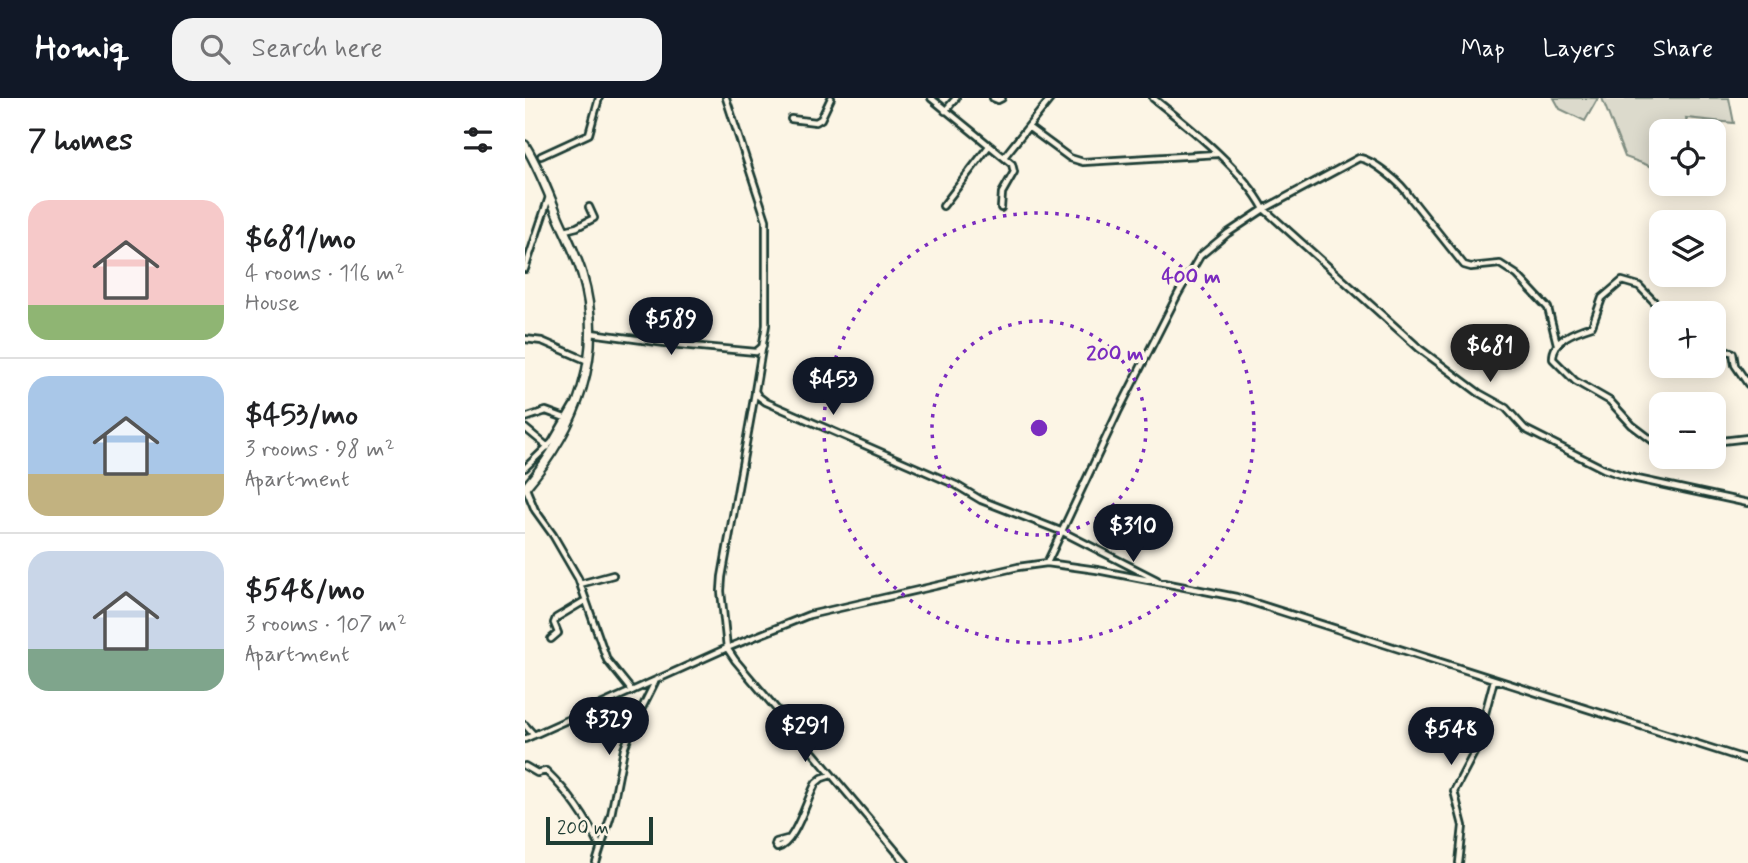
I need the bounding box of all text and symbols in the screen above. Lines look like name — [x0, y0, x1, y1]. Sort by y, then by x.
search box — [172, 18, 662, 81]
text: Homiq — [35, 27, 130, 71]
icon: search — [196, 30, 234, 68]
text: Search here — [252, 32, 382, 66]
text: Map — [1461, 34, 1505, 65]
text: Layers — [1543, 34, 1615, 65]
text: Share — [1653, 34, 1713, 65]
map controls — [1649, 119, 1726, 469]
button: locate — [1649, 119, 1726, 196]
text: 7 homes — [28, 121, 133, 160]
icon: filters — [459, 121, 497, 159]
button: layers — [1649, 210, 1726, 287]
text: $681/mo — [245, 220, 356, 259]
icon: home — [84, 228, 168, 312]
text: 4 rooms · 116 m² — [245, 259, 405, 289]
text: 400 m — [1161, 263, 1221, 291]
text: House — [245, 289, 299, 319]
pin: $589 — [630, 298, 712, 357]
button: + — [1649, 301, 1726, 378]
text: $589 — [645, 305, 697, 335]
pin: $681 — [1449, 324, 1531, 384]
text: $681 — [1467, 332, 1513, 362]
text: 200 m — [1086, 340, 1144, 368]
pin: $453 — [792, 358, 874, 417]
text: $453 — [809, 365, 857, 395]
button: − — [1649, 392, 1726, 469]
text: $453/mo — [245, 396, 358, 435]
icon: home — [84, 404, 168, 488]
centre of rings — [1027, 416, 1051, 440]
text: 3 rooms · 98 m² — [245, 435, 395, 465]
text: Apartment — [245, 465, 350, 495]
pin: $310 — [1092, 504, 1174, 564]
text: $310 — [1109, 512, 1157, 542]
text: $548/mo — [245, 571, 365, 610]
icon: home — [84, 579, 168, 663]
text: 3 rooms · 107 m² — [245, 610, 407, 640]
text: Apartment — [245, 640, 350, 670]
pin: $329 — [568, 698, 650, 757]
pin: $291 — [764, 704, 846, 764]
text: $329 — [585, 705, 633, 735]
pin: $548 — [1410, 708, 1492, 767]
text: $291 — [781, 712, 829, 742]
text: $548 — [1424, 715, 1478, 745]
scale bar — [546, 814, 653, 846]
text: 200 m — [557, 816, 609, 841]

